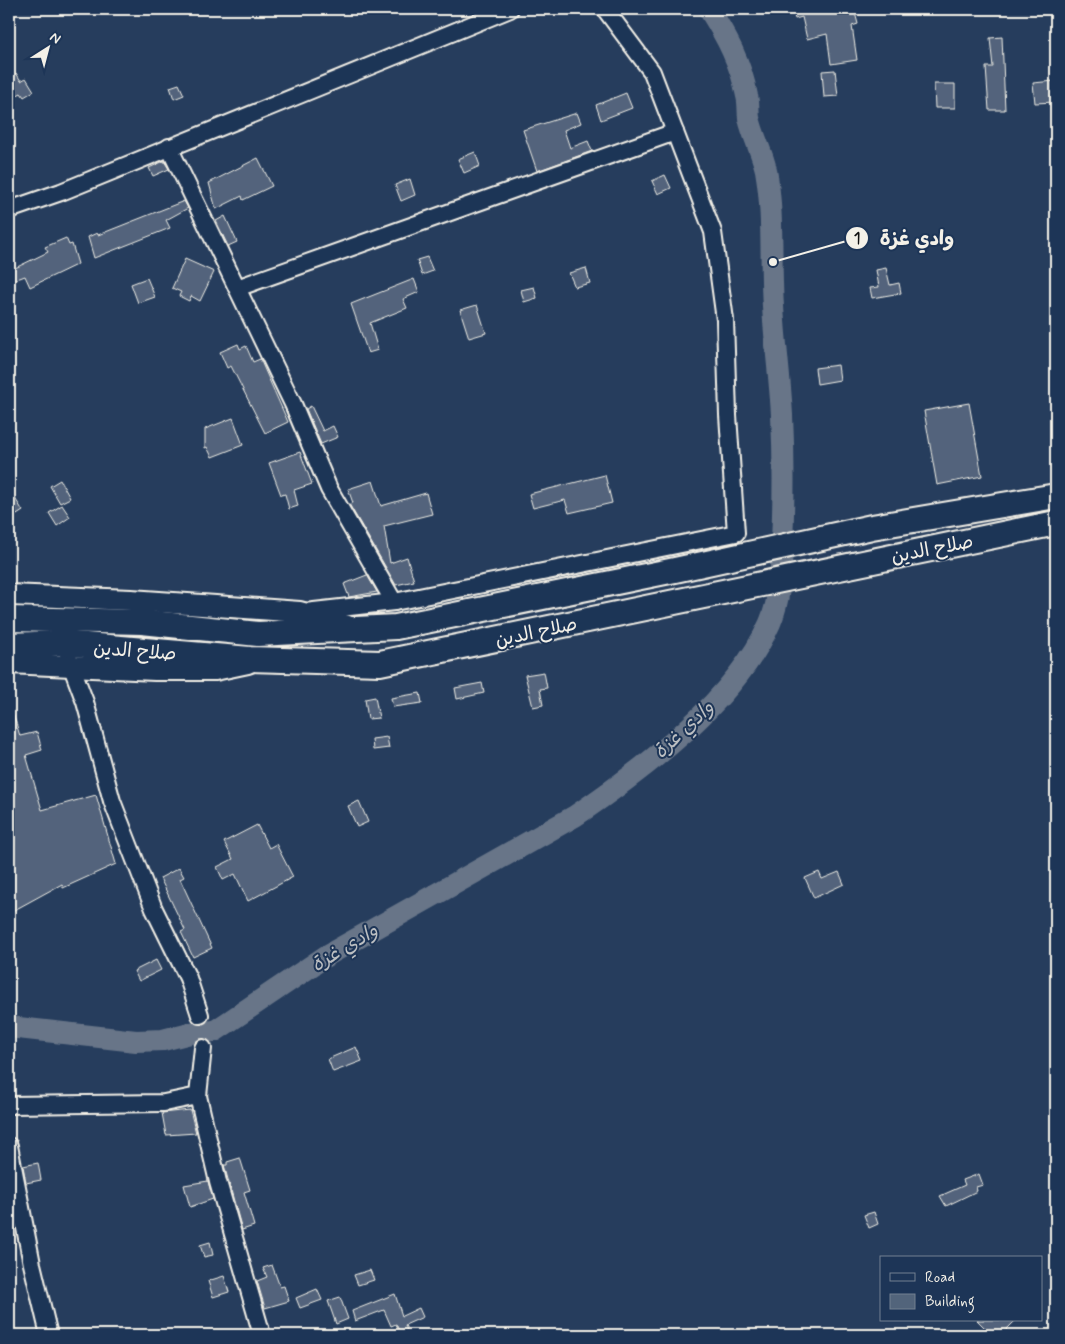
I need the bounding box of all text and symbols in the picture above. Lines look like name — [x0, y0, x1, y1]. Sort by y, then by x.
north arrow — [22, 22, 72, 72]
text: N — [46, 28, 64, 48]
callout: وادي غزة — [844, 220, 964, 255]
text: وادي غزة — [880, 226, 954, 254]
text: 1 — [854, 229, 860, 249]
street label: صلاح الدين — [889, 529, 976, 570]
street label: صلاح الدين — [493, 612, 580, 653]
street label: صلاح الدين — [93, 636, 177, 667]
water label: وادي غزة — [648, 695, 721, 765]
water label: وادي غزة — [306, 917, 384, 979]
legend — [880, 1256, 1042, 1322]
text: Road — [925, 1268, 955, 1288]
text: Building — [925, 1292, 975, 1313]

